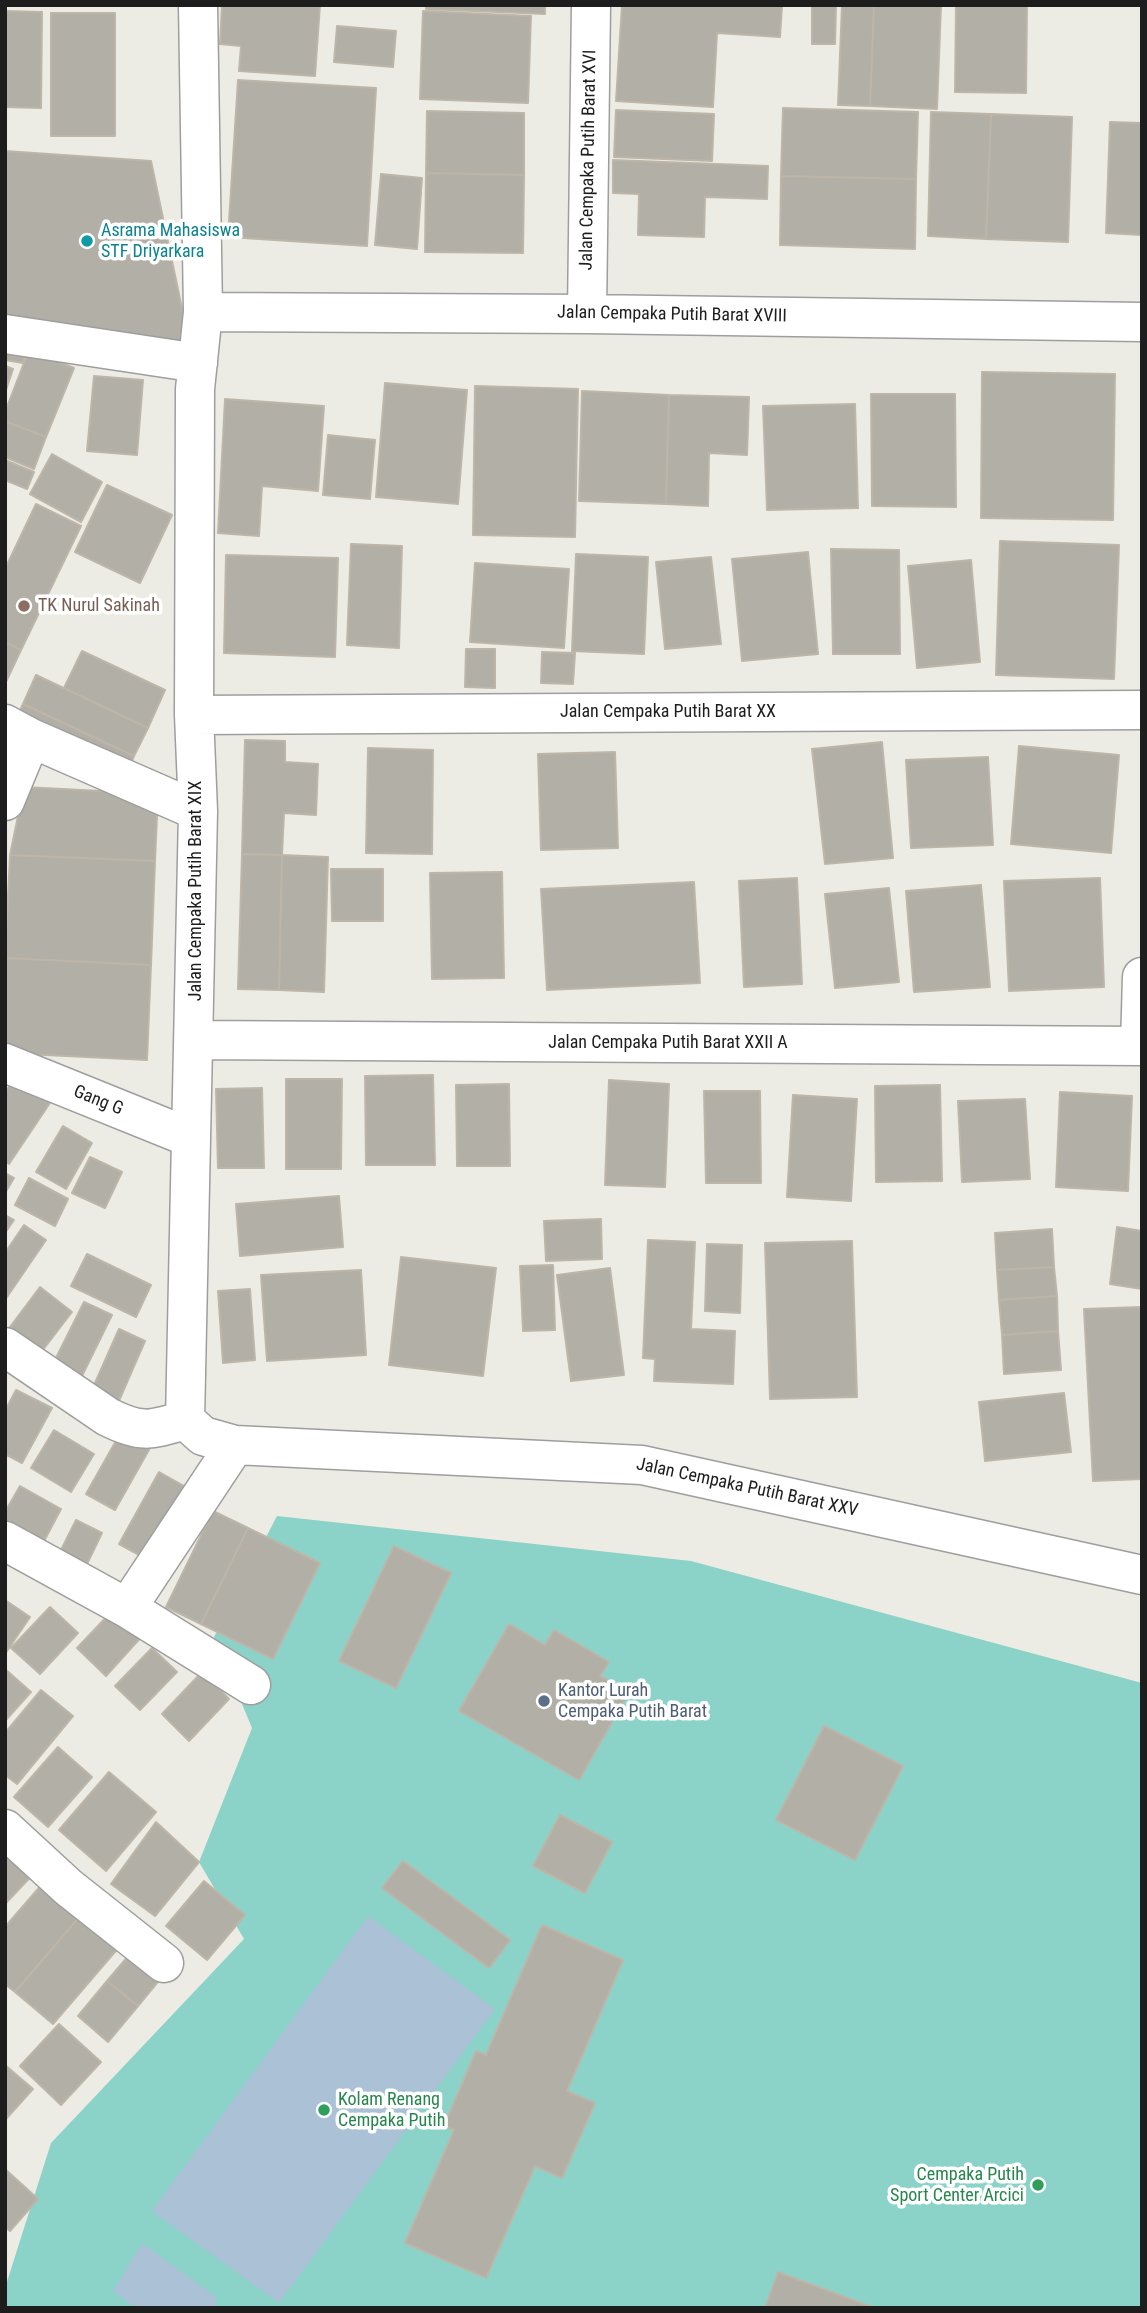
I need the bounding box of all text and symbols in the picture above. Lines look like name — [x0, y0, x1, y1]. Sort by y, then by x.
street label: Jalan Cempaka Putih Barat XVI — [576, 49, 602, 271]
place label: Asrama Mahasiswa STF Driyarkara — [101, 220, 240, 262]
marker: Asrama Mahasiswa STF Driyarkara — [79, 233, 95, 249]
street label: Jalan Cempaka Putih Barat XVIII — [557, 302, 787, 328]
place label: TK Nurul Sakinah — [38, 595, 160, 617]
marker: TK Nurul Sakinah — [16, 598, 32, 614]
street label: Jalan Cempaka Putih Barat XX — [560, 701, 776, 723]
street label: Jalan Cempaka Putih Barat XIX — [185, 781, 207, 1001]
street label: Jalan Cempaka Putih Barat XXII A — [548, 1032, 788, 1054]
street label: Gang G — [70, 1081, 126, 1121]
street label: Jalan Cempaka Putih Barat XXV — [634, 1454, 860, 1522]
place label: Kantor Lurah Cempaka Putih Barat — [558, 1680, 707, 1722]
marker: Kantor Lurah Cempaka Putih Barat — [536, 1693, 552, 1709]
place label: Kolam Renang Cempaka Putih — [338, 2089, 445, 2132]
marker: Kolam Renang Cempaka Putih — [316, 2102, 332, 2118]
place label: Cempaka Putih Sport Center Arcici — [890, 2164, 1024, 2206]
marker: Cempaka Putih Sport Center Arcici — [1030, 2177, 1046, 2193]

